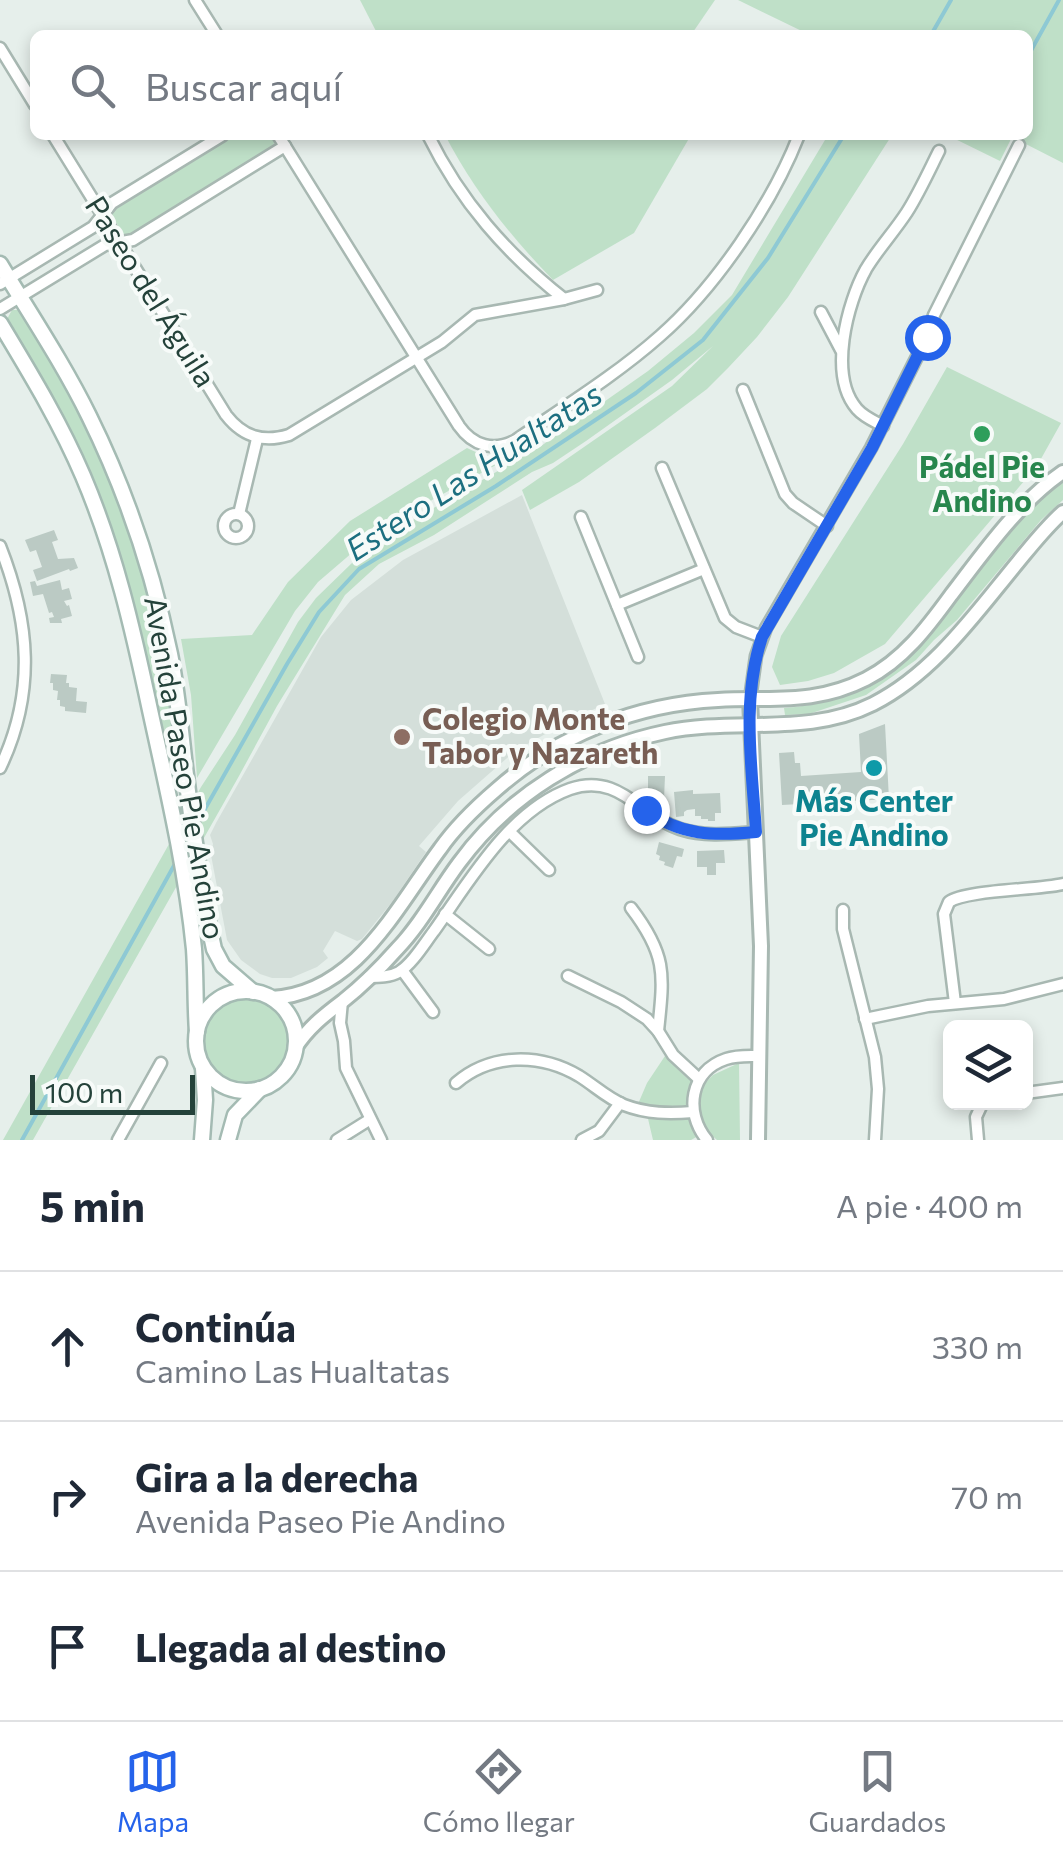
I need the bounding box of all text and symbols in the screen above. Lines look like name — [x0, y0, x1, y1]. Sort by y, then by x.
search box — [30, 30, 1033, 140]
icon: search — [65, 58, 120, 113]
text: Buscar aquí — [145, 62, 342, 109]
street label: Paseo del Águila — [79, 188, 226, 393]
route start — [905, 315, 951, 361]
water label: Estero Las Hualtatas — [337, 373, 609, 568]
marker: Pádel Pie Andino — [971, 423, 993, 445]
place label: Pádel Pie Andino — [919, 447, 1045, 518]
street label: Avenida Paseo Pie Andino — [138, 593, 235, 942]
place label: Colegio Monte Tabor y Nazareth — [422, 699, 658, 770]
marker: Colegio Monte Tabor y Nazareth — [391, 726, 413, 748]
marker: Más Center Pie Andino — [863, 757, 885, 779]
place label: Más Center Pie Andino — [795, 781, 953, 852]
route end — [624, 788, 670, 834]
map controls — [943, 1020, 1033, 1110]
button: layers — [943, 1020, 1033, 1110]
scale bar — [30, 1070, 195, 1114]
text: 100 m — [45, 1075, 123, 1109]
text: 5 min — [40, 1179, 145, 1231]
text: A pie · 400 m — [836, 1185, 1023, 1225]
text: Continúa — [135, 1303, 296, 1350]
icon: ahead — [40, 1319, 95, 1374]
text: 330 m — [932, 1326, 1023, 1366]
text: Camino Las Hualtatas — [135, 1350, 450, 1390]
text: Gira a la derecha — [135, 1453, 419, 1500]
icon: right — [40, 1469, 95, 1524]
text: 70 m — [951, 1476, 1023, 1516]
text: Avenida Paseo Pie Andino — [135, 1500, 506, 1540]
icon: arrive — [40, 1619, 95, 1674]
text: Llegada al destino — [135, 1623, 446, 1670]
tab: Mapa — [117, 1744, 189, 1838]
tab: Cómo llegar — [423, 1744, 575, 1838]
tab: Guardados — [809, 1744, 946, 1838]

